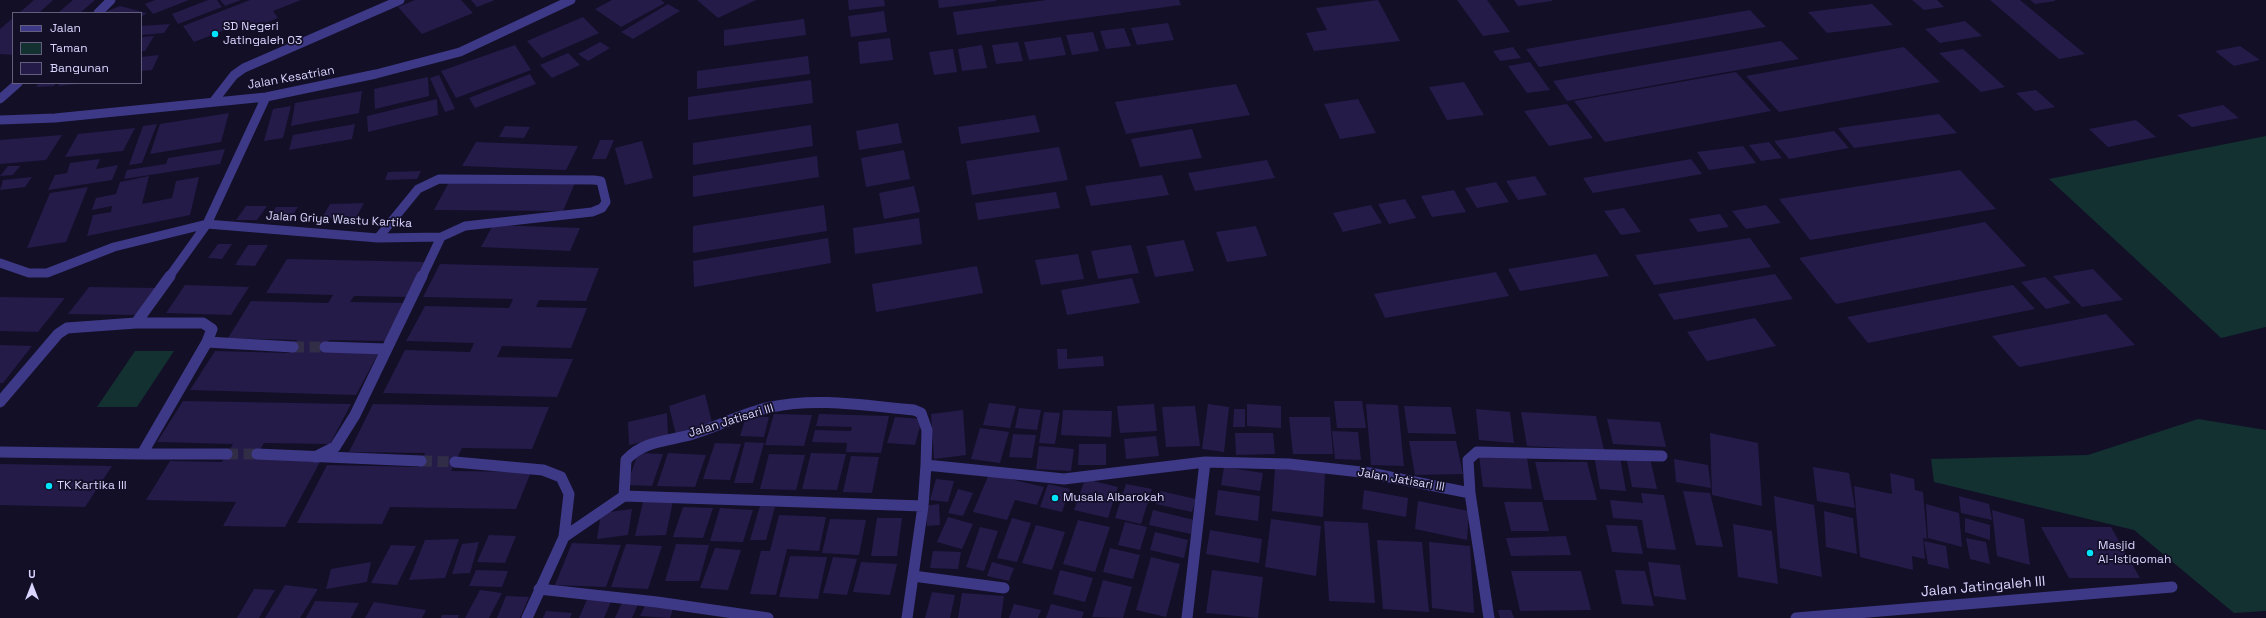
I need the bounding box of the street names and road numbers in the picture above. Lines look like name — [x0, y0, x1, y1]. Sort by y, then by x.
street label: Jalan Kesatrian — [246, 63, 336, 93]
street label: Jalan Griya Wastu Kartika — [265, 209, 413, 231]
street label: Jalan Jatisari III — [687, 401, 775, 441]
street label: Jalan Jatisari III — [1356, 465, 1446, 495]
street label: Jalan Jatingaleh III — [1920, 573, 2046, 601]

